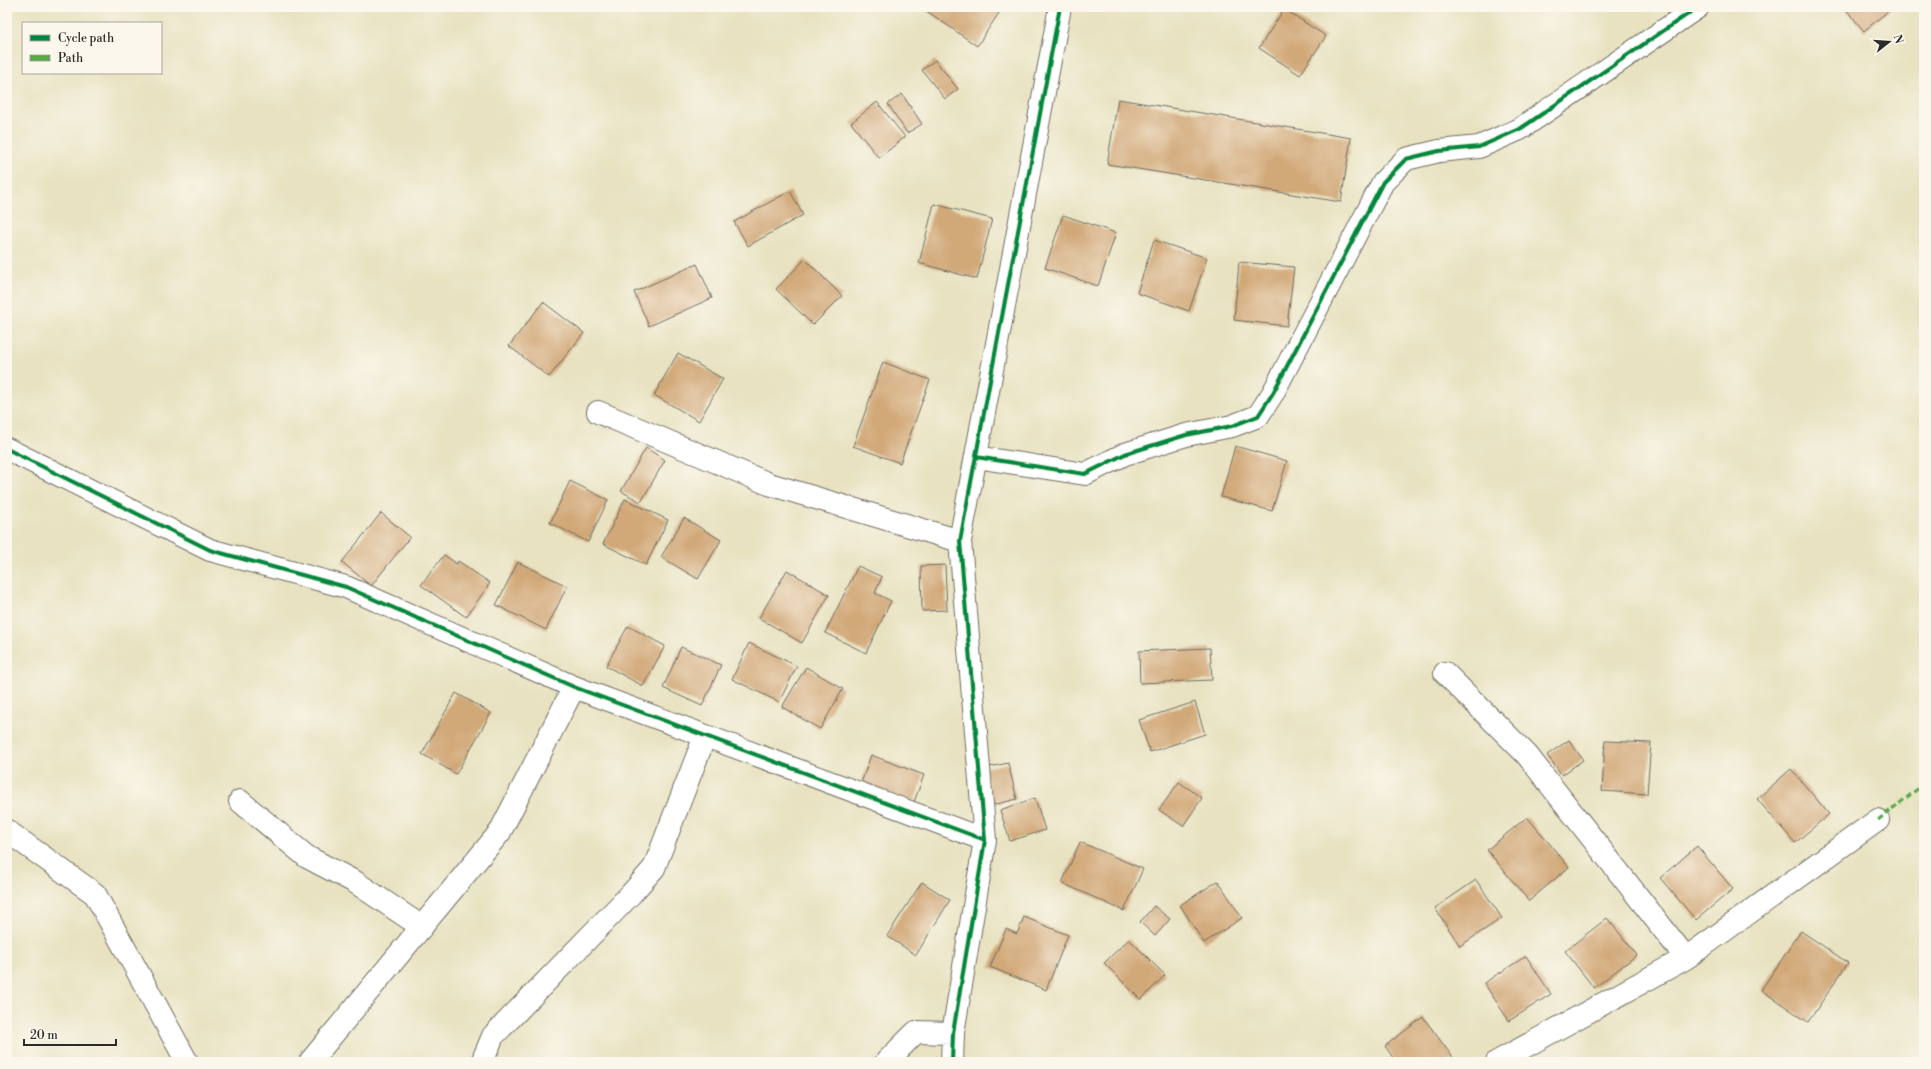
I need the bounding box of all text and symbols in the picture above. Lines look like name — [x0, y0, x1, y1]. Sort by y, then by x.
legend — [22, 22, 162, 74]
north arrow — [1869, 22, 1909, 62]
text: Cycle path — [58, 31, 114, 46]
text: N — [1890, 33, 1906, 46]
text: Path — [58, 51, 83, 66]
scale bar — [24, 1021, 116, 1047]
text: 20 m — [30, 1028, 58, 1043]

